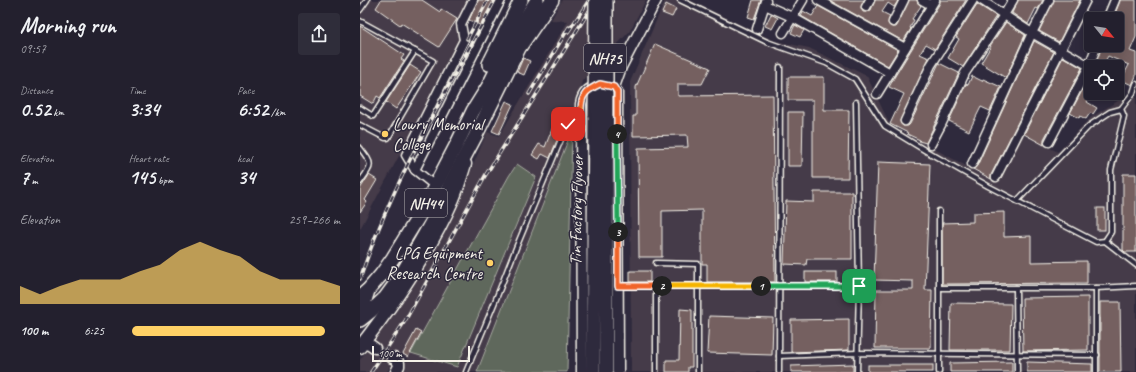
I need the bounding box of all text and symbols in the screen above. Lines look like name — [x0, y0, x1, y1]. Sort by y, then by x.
text: Morning run — [20, 12, 116, 40]
north arrow — [1084, 12, 1124, 52]
map controls — [1084, 12, 1124, 100]
button: share — [298, 13, 340, 55]
text: 09:57 — [20, 41, 46, 57]
road number: NH75 — [584, 44, 626, 72]
button: locate — [1084, 60, 1124, 100]
text: Distance — [20, 83, 53, 97]
text: Time — [129, 83, 146, 97]
text: Pace — [237, 83, 254, 97]
text: 0.52 — [20, 97, 51, 122]
text: 3:34 — [129, 97, 160, 122]
text: 6:52 — [237, 97, 268, 122]
text: km — [51, 105, 64, 119]
text: /km — [268, 105, 285, 119]
pin — [551, 107, 585, 141]
icon: check — [557, 113, 579, 135]
place label: Lowry Memorial College — [393, 114, 486, 155]
pin: 4 — [607, 124, 627, 144]
text: 4 — [615, 127, 619, 141]
marker: Lowry Memorial College — [380, 129, 390, 139]
text: Elevation — [20, 151, 54, 165]
text: Heart rate — [129, 151, 169, 165]
text: kcal — [237, 151, 252, 165]
street label: Tin Factory Flyover — [565, 153, 588, 265]
text: 7 — [20, 165, 29, 190]
text: 145 — [129, 165, 155, 190]
text: 34 — [237, 165, 255, 190]
text: m — [29, 173, 38, 187]
text: bpm — [155, 173, 173, 187]
road number: NH44 — [405, 189, 447, 217]
text: Elevation — [20, 212, 60, 228]
text: 259–266 m — [289, 212, 340, 228]
pin: 3 — [608, 222, 628, 242]
text: 3 — [616, 225, 620, 239]
place label: LPG Equipment Research Centre — [386, 243, 484, 284]
marker: LPG Equipment Research Centre — [485, 258, 495, 268]
pin — [842, 269, 876, 303]
icon: arrive — [848, 275, 870, 297]
pin: 2 — [652, 276, 672, 296]
pin: 1 — [751, 276, 771, 296]
text: 2 — [660, 279, 664, 293]
text: 1 — [759, 279, 763, 293]
text: 100 m — [20, 323, 48, 339]
text: 6:25 — [84, 323, 104, 339]
scale bar — [372, 344, 470, 363]
text: 100 m — [378, 346, 402, 360]

